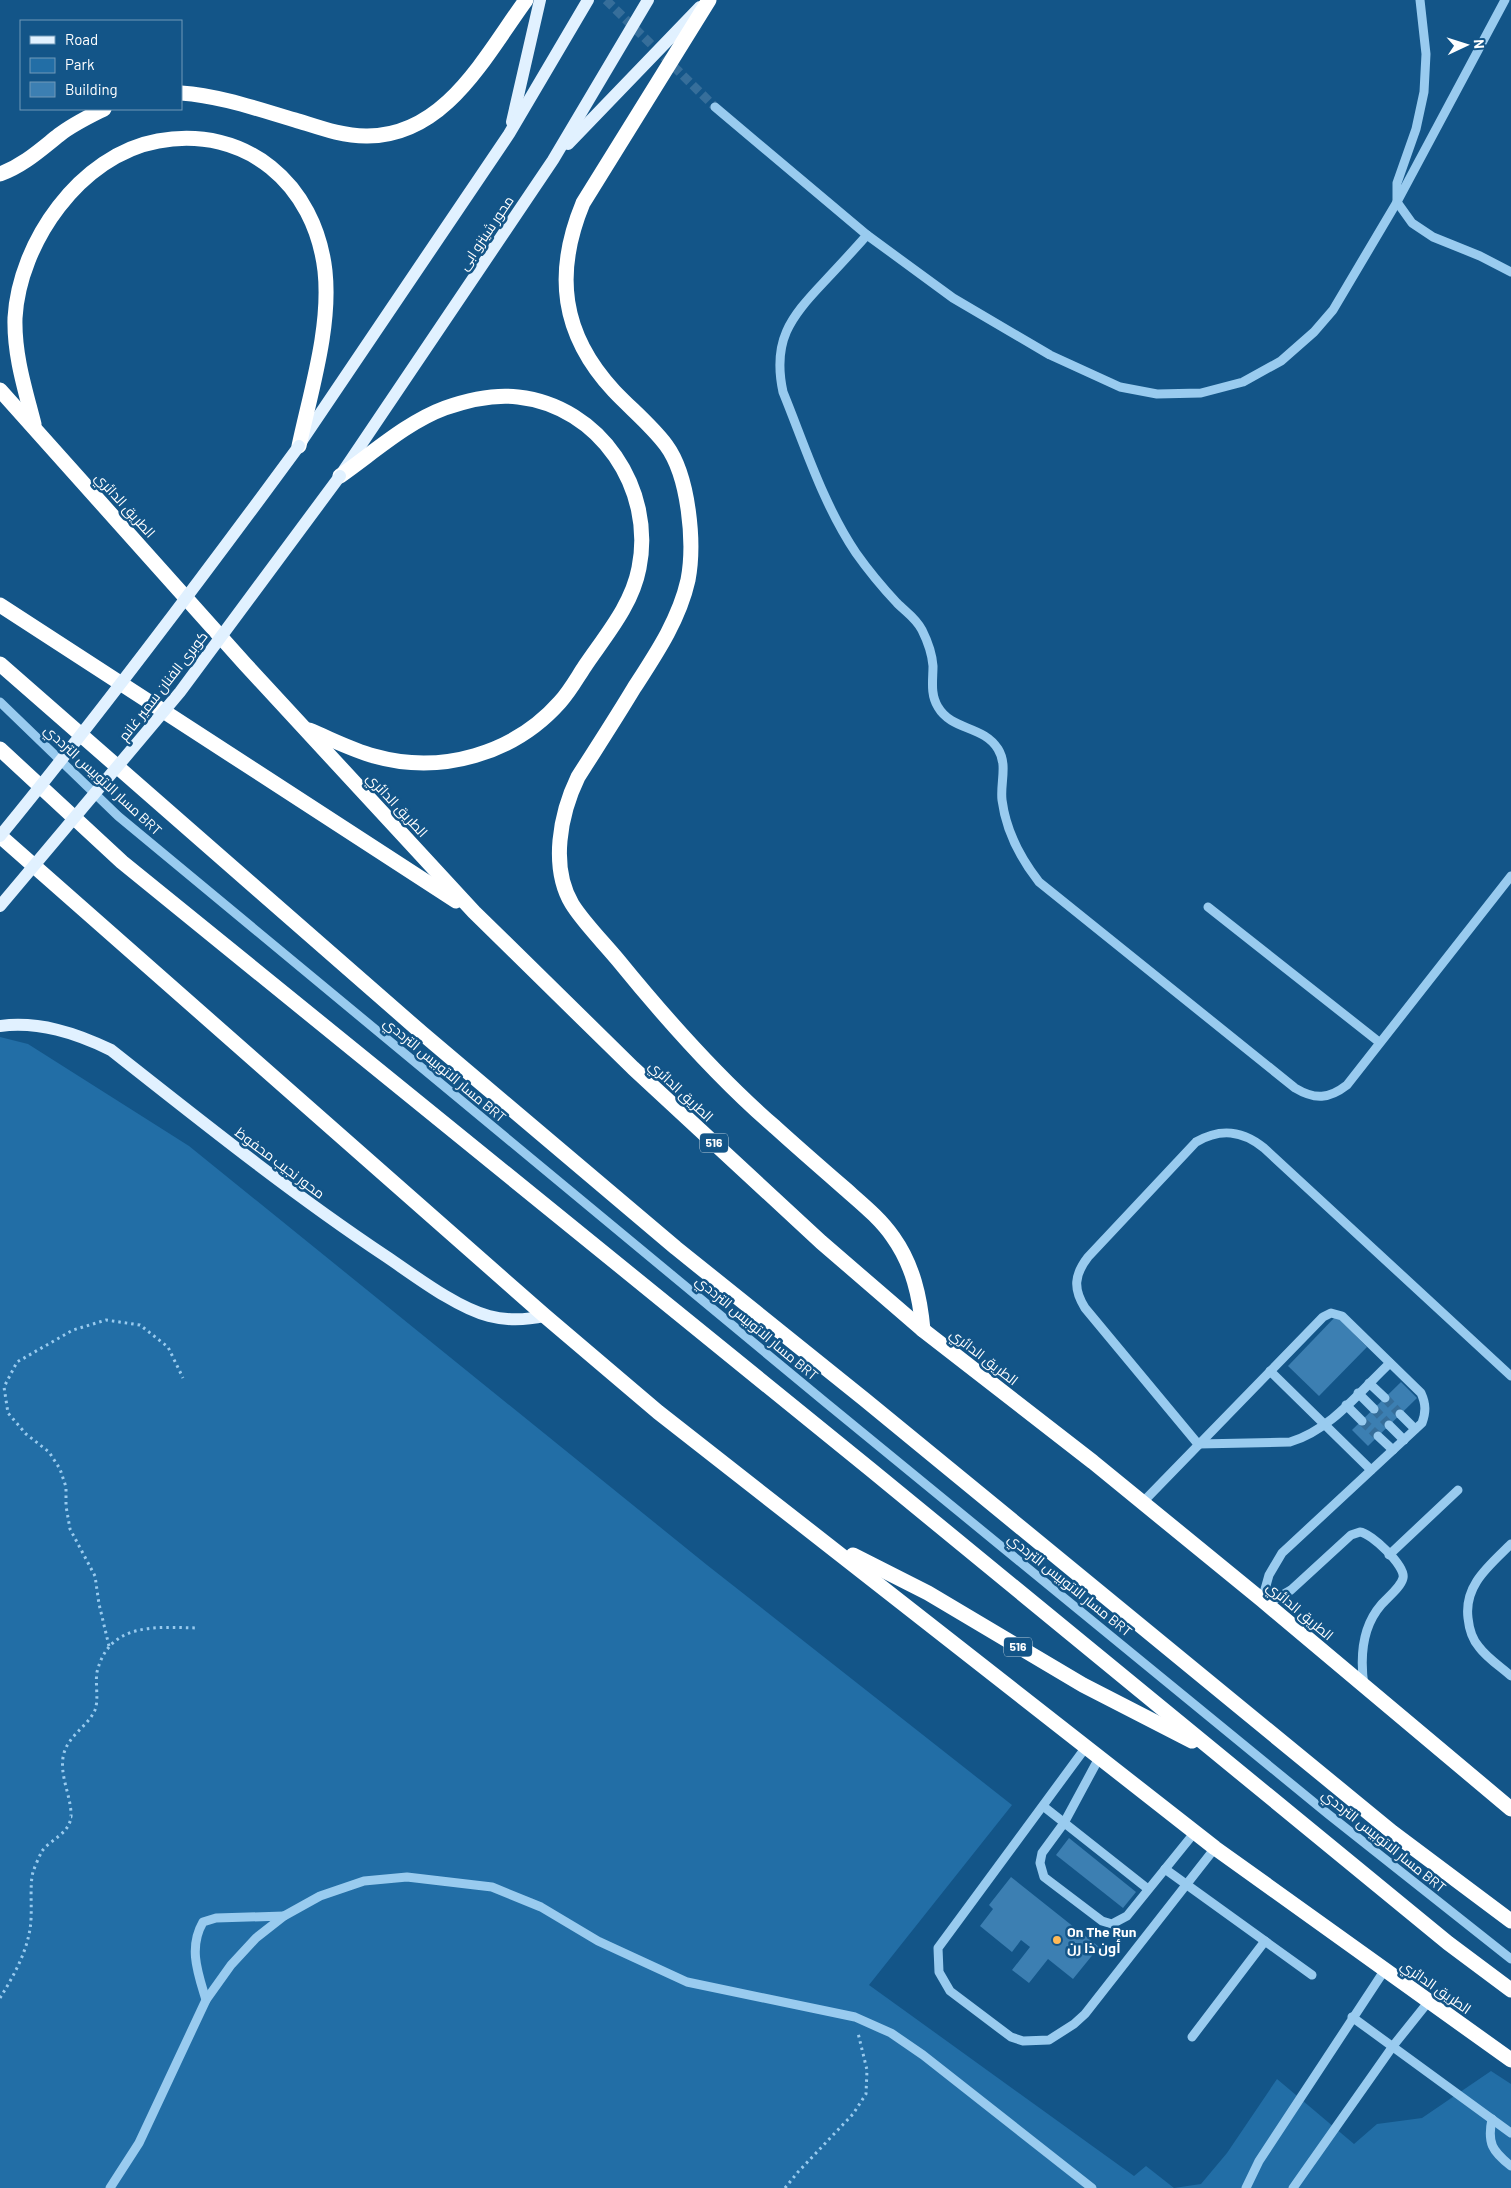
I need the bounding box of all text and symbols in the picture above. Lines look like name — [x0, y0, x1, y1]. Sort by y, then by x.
legend — [20, 20, 182, 110]
north arrow — [1441, 20, 1491, 70]
text: Road — [65, 30, 98, 48]
text: N — [1471, 39, 1488, 49]
text: Park — [65, 55, 95, 73]
text: Building — [65, 80, 118, 98]
street label: محور شينزو ابى — [454, 192, 517, 273]
street label: الطريق الدائري — [89, 469, 159, 543]
street label: كوبرى الفنان سمير غانم — [114, 627, 212, 745]
street label: مسار الاتوبيس الترددي BRT — [38, 721, 166, 841]
street label: الطريق الدائري — [360, 769, 431, 843]
street label: مسار الاتوبيس الترددي BRT — [378, 1013, 510, 1129]
street label: الطريق الدائري — [643, 1057, 717, 1128]
street label: محور نجيب محفوظ — [232, 1123, 328, 1202]
road number: 516 — [700, 1134, 728, 1152]
street label: مسار الاتوبيس الترددي BRT — [690, 1271, 822, 1387]
street label: الطريق الدائري — [944, 1325, 1022, 1392]
street label: مسار الاتوبيس الترددي BRT — [1002, 1529, 1136, 1643]
street label: الطريق الدائري — [1261, 1578, 1337, 1646]
road number: 516 — [1004, 1638, 1032, 1656]
street label: مسار الاتوبيس الترددي BRT — [1316, 1785, 1450, 1899]
place label: On The Run أون ذا رن — [1067, 1923, 1136, 1957]
marker: On The Run أون ذا رن — [1051, 1934, 1063, 1946]
street label: الطريق الدائري — [1396, 1956, 1475, 2020]

